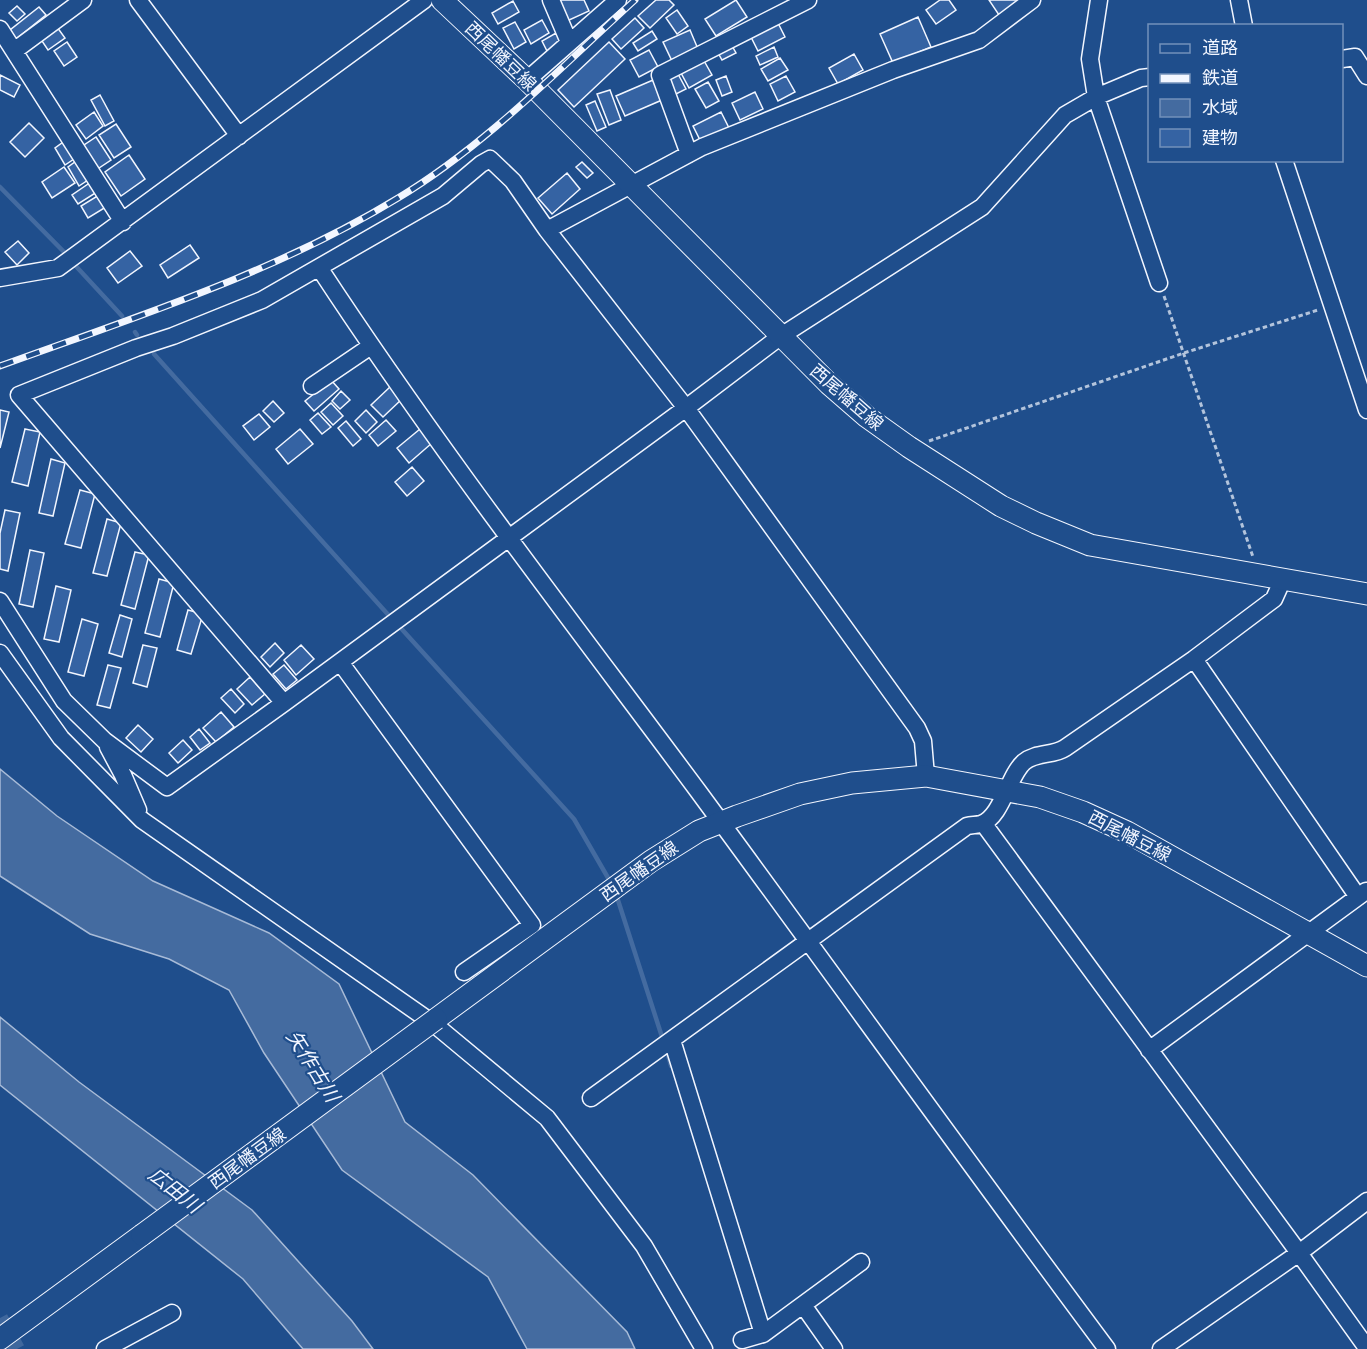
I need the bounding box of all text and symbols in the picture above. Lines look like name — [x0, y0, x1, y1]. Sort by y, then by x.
street label: 西尾幡豆線 — [461, 16, 541, 96]
legend — [1148, 24, 1343, 162]
text: 道路 — [1202, 36, 1238, 59]
text: 鉄道 — [1202, 66, 1238, 89]
text: 水域 — [1202, 96, 1238, 119]
text: 建物 — [1202, 126, 1238, 149]
street label: 西尾幡豆線 — [805, 359, 889, 435]
street label: 西尾幡豆線 — [1085, 805, 1175, 867]
street label: 西尾幡豆線 — [596, 836, 682, 906]
water label: 矢作古川 — [281, 1025, 346, 1109]
street label: 西尾幡豆線 — [204, 1122, 290, 1194]
water label: 広田川 — [143, 1161, 208, 1220]

